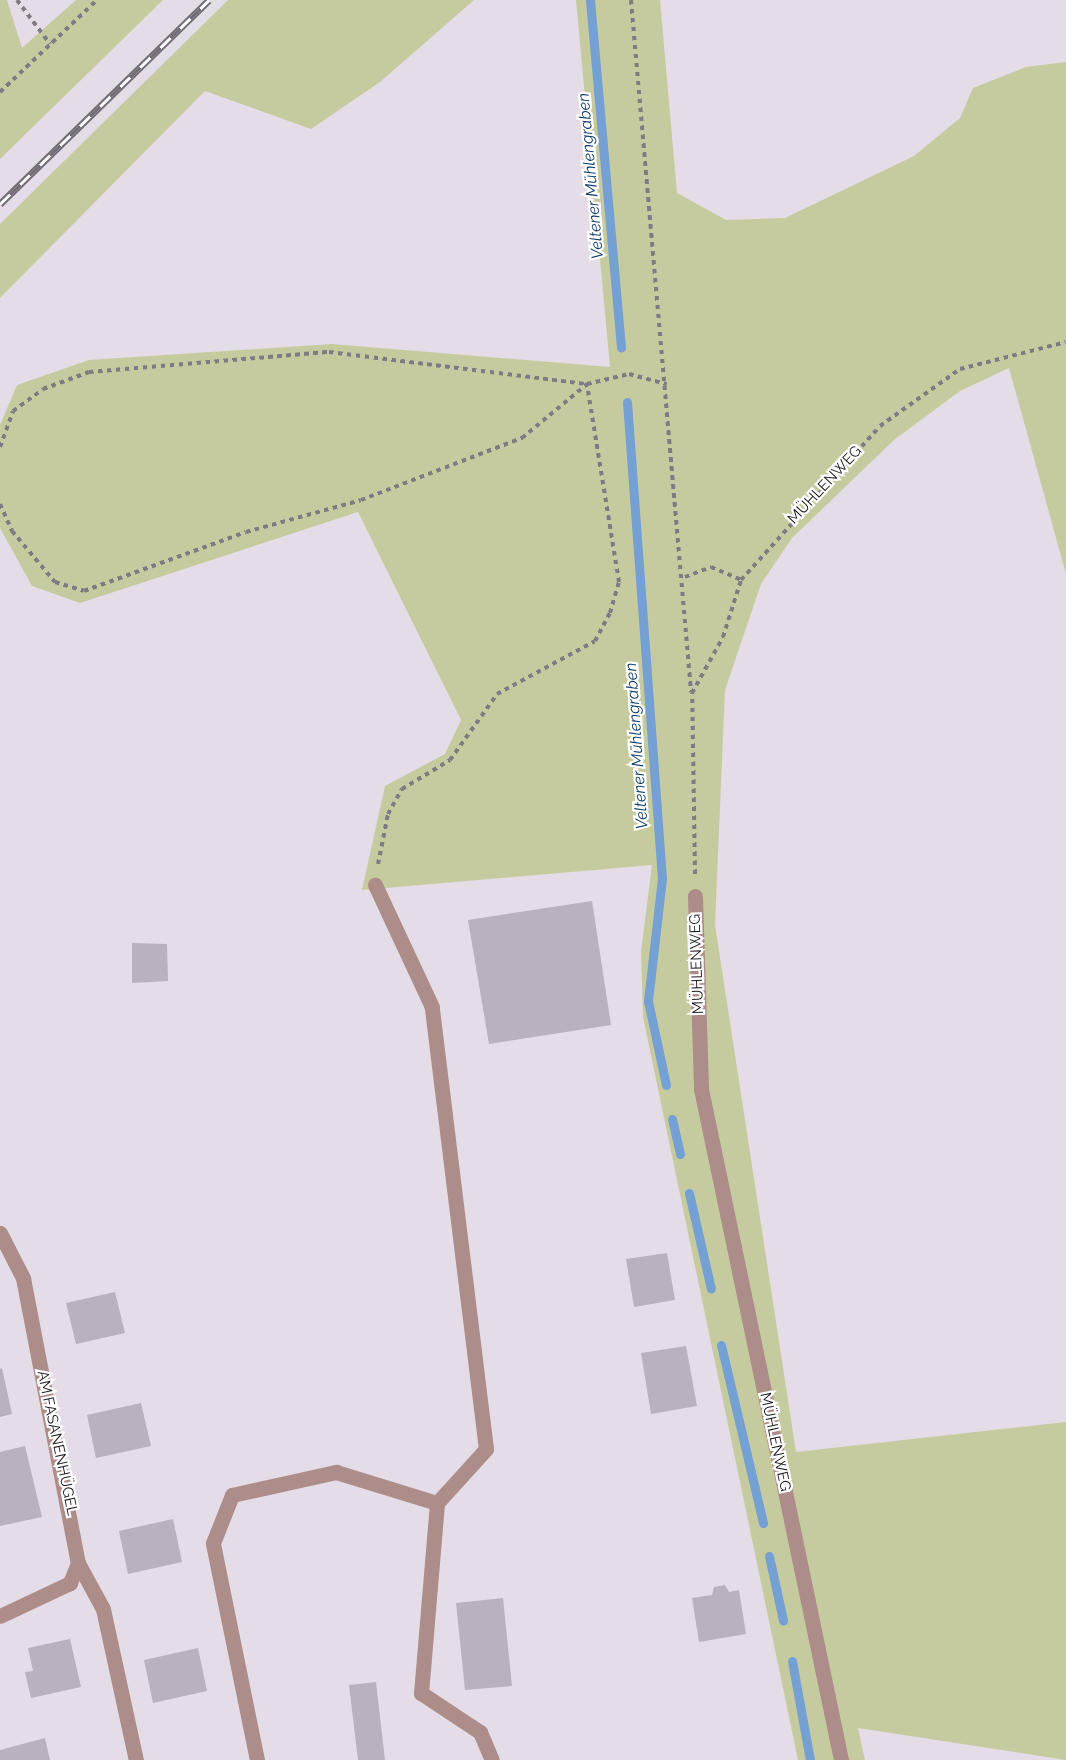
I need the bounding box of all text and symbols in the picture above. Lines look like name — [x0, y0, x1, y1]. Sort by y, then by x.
water label: Veltener Mühlengraben — [574, 92, 608, 260]
street label: MÜHLENWEG — [784, 442, 866, 528]
water label: Veltener Mühlengraben — [622, 662, 652, 830]
street label: MÜHLENWEG — [686, 914, 708, 1014]
street label: AM FASANENHÜGEL — [33, 1369, 81, 1517]
street label: MÜHLENWEG — [756, 1391, 794, 1493]

